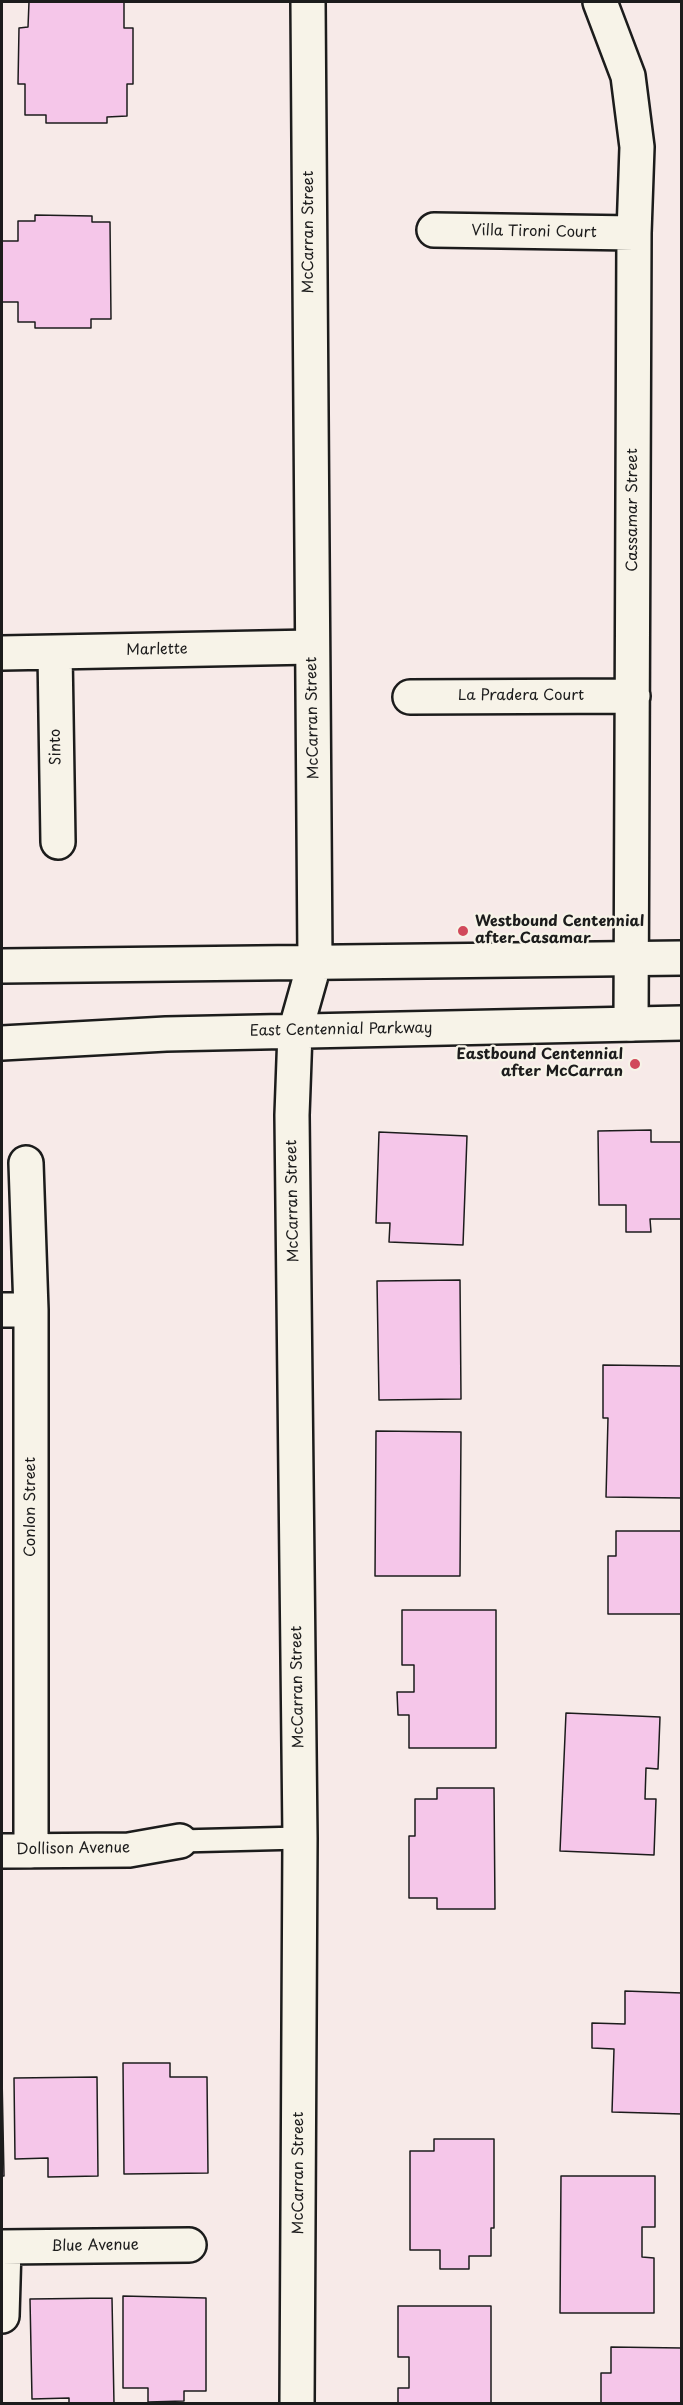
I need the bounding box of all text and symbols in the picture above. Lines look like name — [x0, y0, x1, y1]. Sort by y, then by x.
street label: McCarran Street — [300, 171, 318, 293]
street label: Villa Tironi Court — [471, 222, 597, 242]
street label: Cassamar Street — [624, 448, 642, 572]
street label: Marlette — [126, 640, 188, 660]
street label: McCarran Street — [303, 656, 323, 780]
street label: La Pradera Court — [458, 687, 584, 705]
street label: Sinto — [47, 729, 65, 765]
place label: Westbound Centennial after Casamar — [475, 913, 644, 948]
marker: Westbound Centennial after Casamar — [456, 924, 470, 938]
street label: East Centennial Parkway — [250, 1019, 432, 1041]
place label: Eastbound Centennial after McCarran — [457, 1046, 623, 1081]
marker: Eastbound Centennial after McCarran — [628, 1057, 642, 1071]
street label: McCarran Street — [283, 1139, 303, 1263]
street label: Conlon Street — [22, 1457, 40, 1557]
street label: McCarran Street — [288, 1625, 308, 1749]
street label: Dollison Avenue — [16, 1839, 130, 1859]
street label: McCarran Street — [290, 2112, 308, 2234]
street label: Blue Avenue — [51, 2236, 139, 2256]

